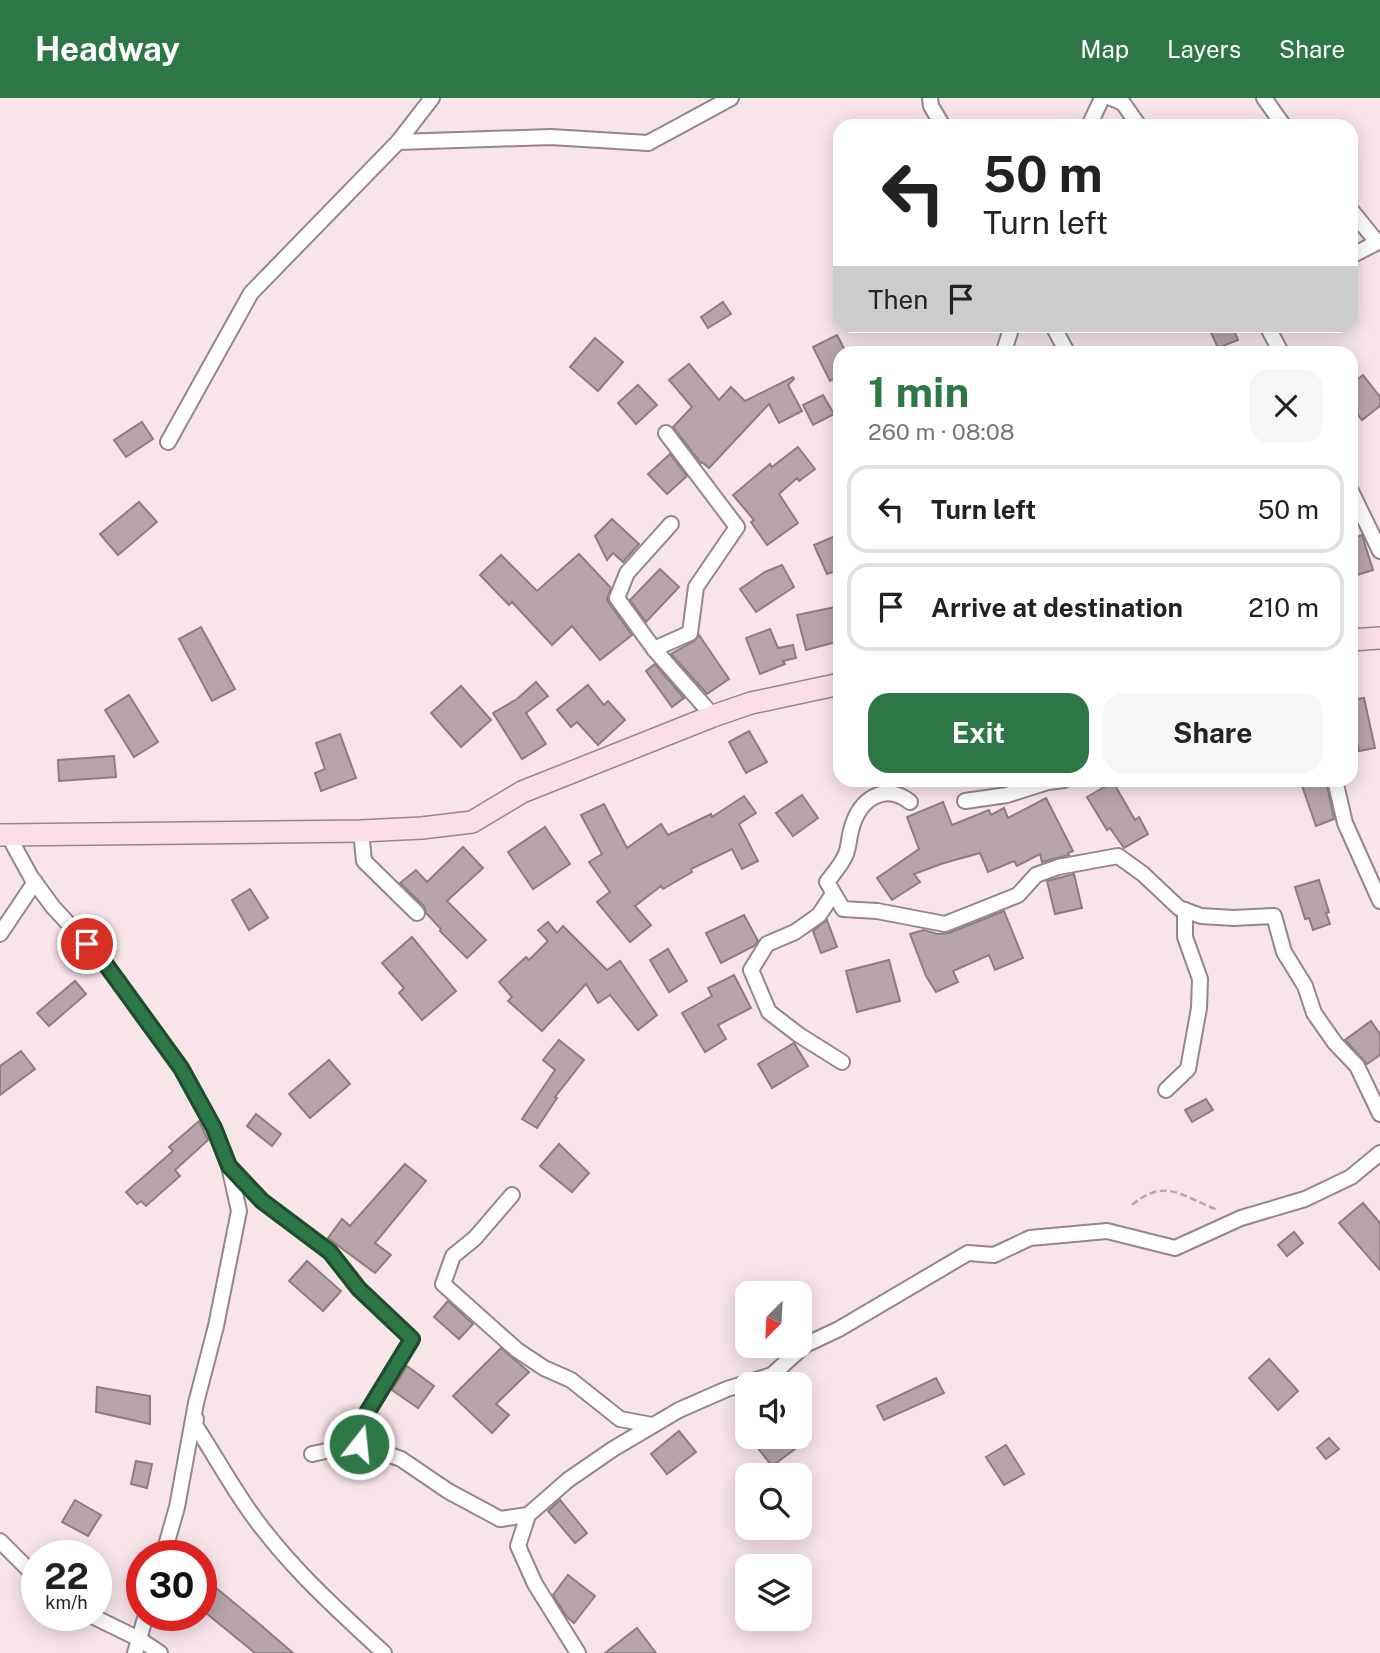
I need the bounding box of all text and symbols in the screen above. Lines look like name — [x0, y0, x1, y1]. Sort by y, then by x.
text: Headway — [35, 30, 180, 68]
text: Map — [1080, 35, 1129, 63]
text: Layers — [1167, 35, 1241, 63]
text: Share — [1279, 35, 1345, 63]
text: 50 m — [983, 145, 1103, 203]
icon: left — [868, 147, 959, 238]
text: Turn left — [983, 204, 1108, 241]
icon: arrive — [942, 280, 980, 318]
text: Then — [868, 284, 928, 315]
text: 1 min — [868, 367, 969, 416]
button: close — [1249, 369, 1323, 443]
text: 260 m · 08:08 — [868, 418, 1015, 445]
icon: left — [872, 490, 910, 528]
text: Turn left — [931, 494, 1036, 525]
text: 50 m — [1258, 494, 1319, 525]
icon: arrive — [872, 588, 910, 626]
text: Arrive at destination — [931, 592, 1183, 623]
text: 210 m — [1248, 592, 1319, 623]
button: Exit — [868, 693, 1089, 773]
button: Share — [1103, 693, 1323, 773]
pin — [57, 914, 117, 974]
icon: arrive — [68, 925, 106, 963]
north arrow — [735, 1281, 812, 1358]
map controls — [735, 1281, 812, 1631]
button: sound — [735, 1372, 812, 1449]
position arrow — [322, 1407, 396, 1481]
button: search — [735, 1463, 812, 1540]
speed limit sign: 30 — [126, 1540, 217, 1631]
button: layers — [735, 1554, 812, 1631]
text: 22 — [44, 1556, 89, 1597]
text: km/h — [45, 1592, 88, 1613]

